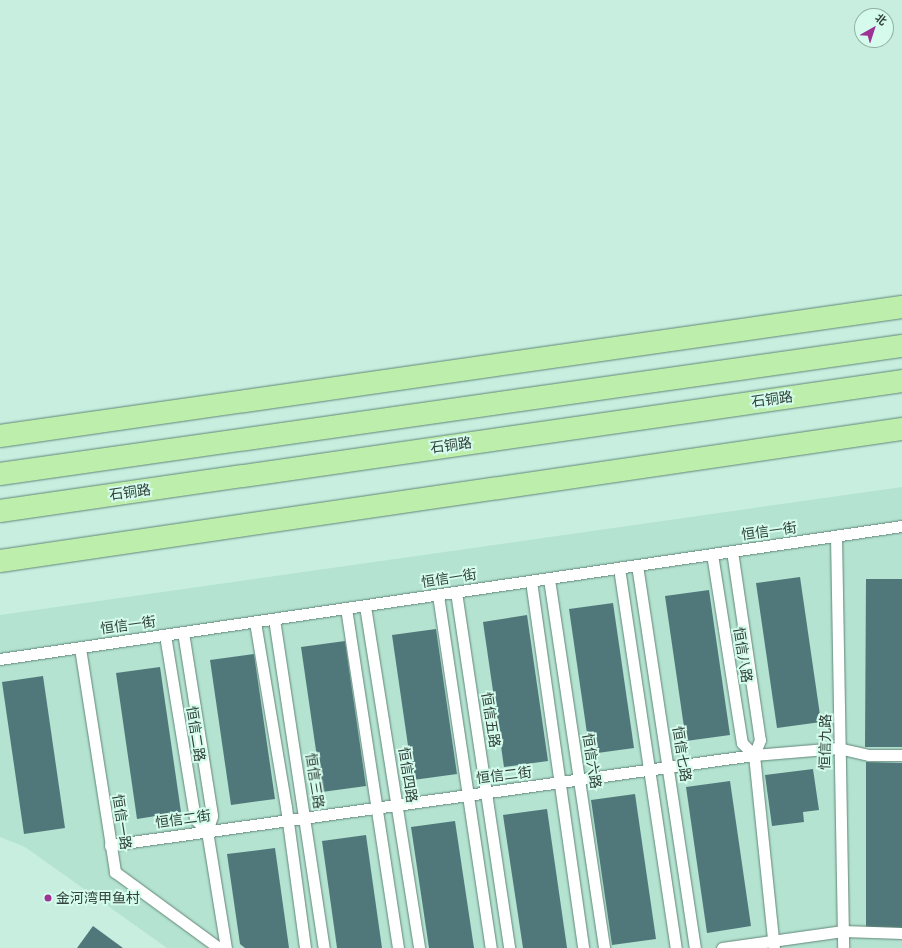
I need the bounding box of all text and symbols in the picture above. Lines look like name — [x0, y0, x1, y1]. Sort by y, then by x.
north arrow — [854, 8, 894, 48]
text: 北 — [873, 11, 890, 28]
street label: 石铜路 — [750, 388, 794, 410]
street label: 石铜路 — [429, 434, 473, 456]
street label: 石铜路 — [108, 481, 152, 503]
street label: 恒信一街 — [740, 519, 798, 543]
street label: 恒信一街 — [420, 565, 478, 591]
street label: 恒信一街 — [99, 613, 157, 637]
street label: 恒信八路 — [730, 626, 756, 684]
street label: 恒信五路 — [478, 691, 504, 749]
street label: 恒信二路 — [183, 705, 209, 763]
street label: 恒信九路 — [816, 714, 834, 770]
street label: 恒信七路 — [669, 725, 695, 783]
street label: 恒信六路 — [579, 732, 605, 790]
street label: 恒信四路 — [395, 746, 421, 804]
street label: 恒信三路 — [302, 752, 328, 810]
street label: 恒信二街 — [475, 763, 533, 787]
street label: 恒信一路 — [109, 793, 135, 851]
street label: 恒信二街 — [154, 807, 212, 831]
place label: 金河湾甲鱼村 — [56, 890, 140, 906]
marker: 金河湾甲鱼村 — [43, 893, 53, 903]

